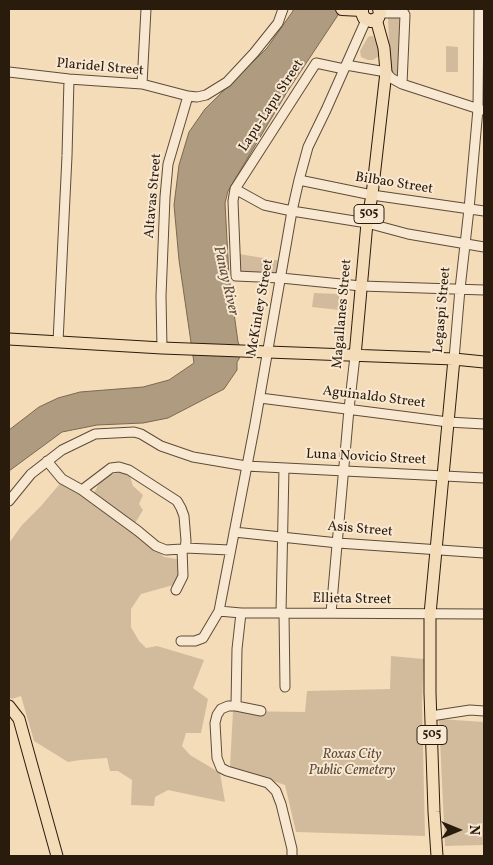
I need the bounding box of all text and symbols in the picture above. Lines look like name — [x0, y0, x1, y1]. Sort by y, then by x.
street label: Plaridel Street — [56, 56, 144, 80]
street label: Lapu-Lapu Street — [236, 57, 308, 155]
street label: Altavas Street — [142, 153, 166, 239]
street label: Bilbao Street — [354, 170, 434, 198]
road number: 505 — [354, 204, 384, 223]
water label: Panay River — [208, 244, 242, 318]
street label: McKinley Street — [244, 258, 278, 358]
street label: Magallanes Street — [330, 258, 356, 370]
street label: Legaspi Street — [431, 266, 455, 354]
street label: Aguinaldo Street — [322, 383, 426, 413]
street label: Luna Novicio Street — [305, 446, 427, 470]
street label: Asis Street — [327, 519, 393, 541]
street label: Ellieta Street — [312, 591, 392, 609]
road number: 505 — [417, 726, 447, 744]
park label: Roxas City Public Cemetery — [309, 747, 395, 780]
north arrow — [433, 805, 483, 855]
text: N — [464, 825, 483, 835]

